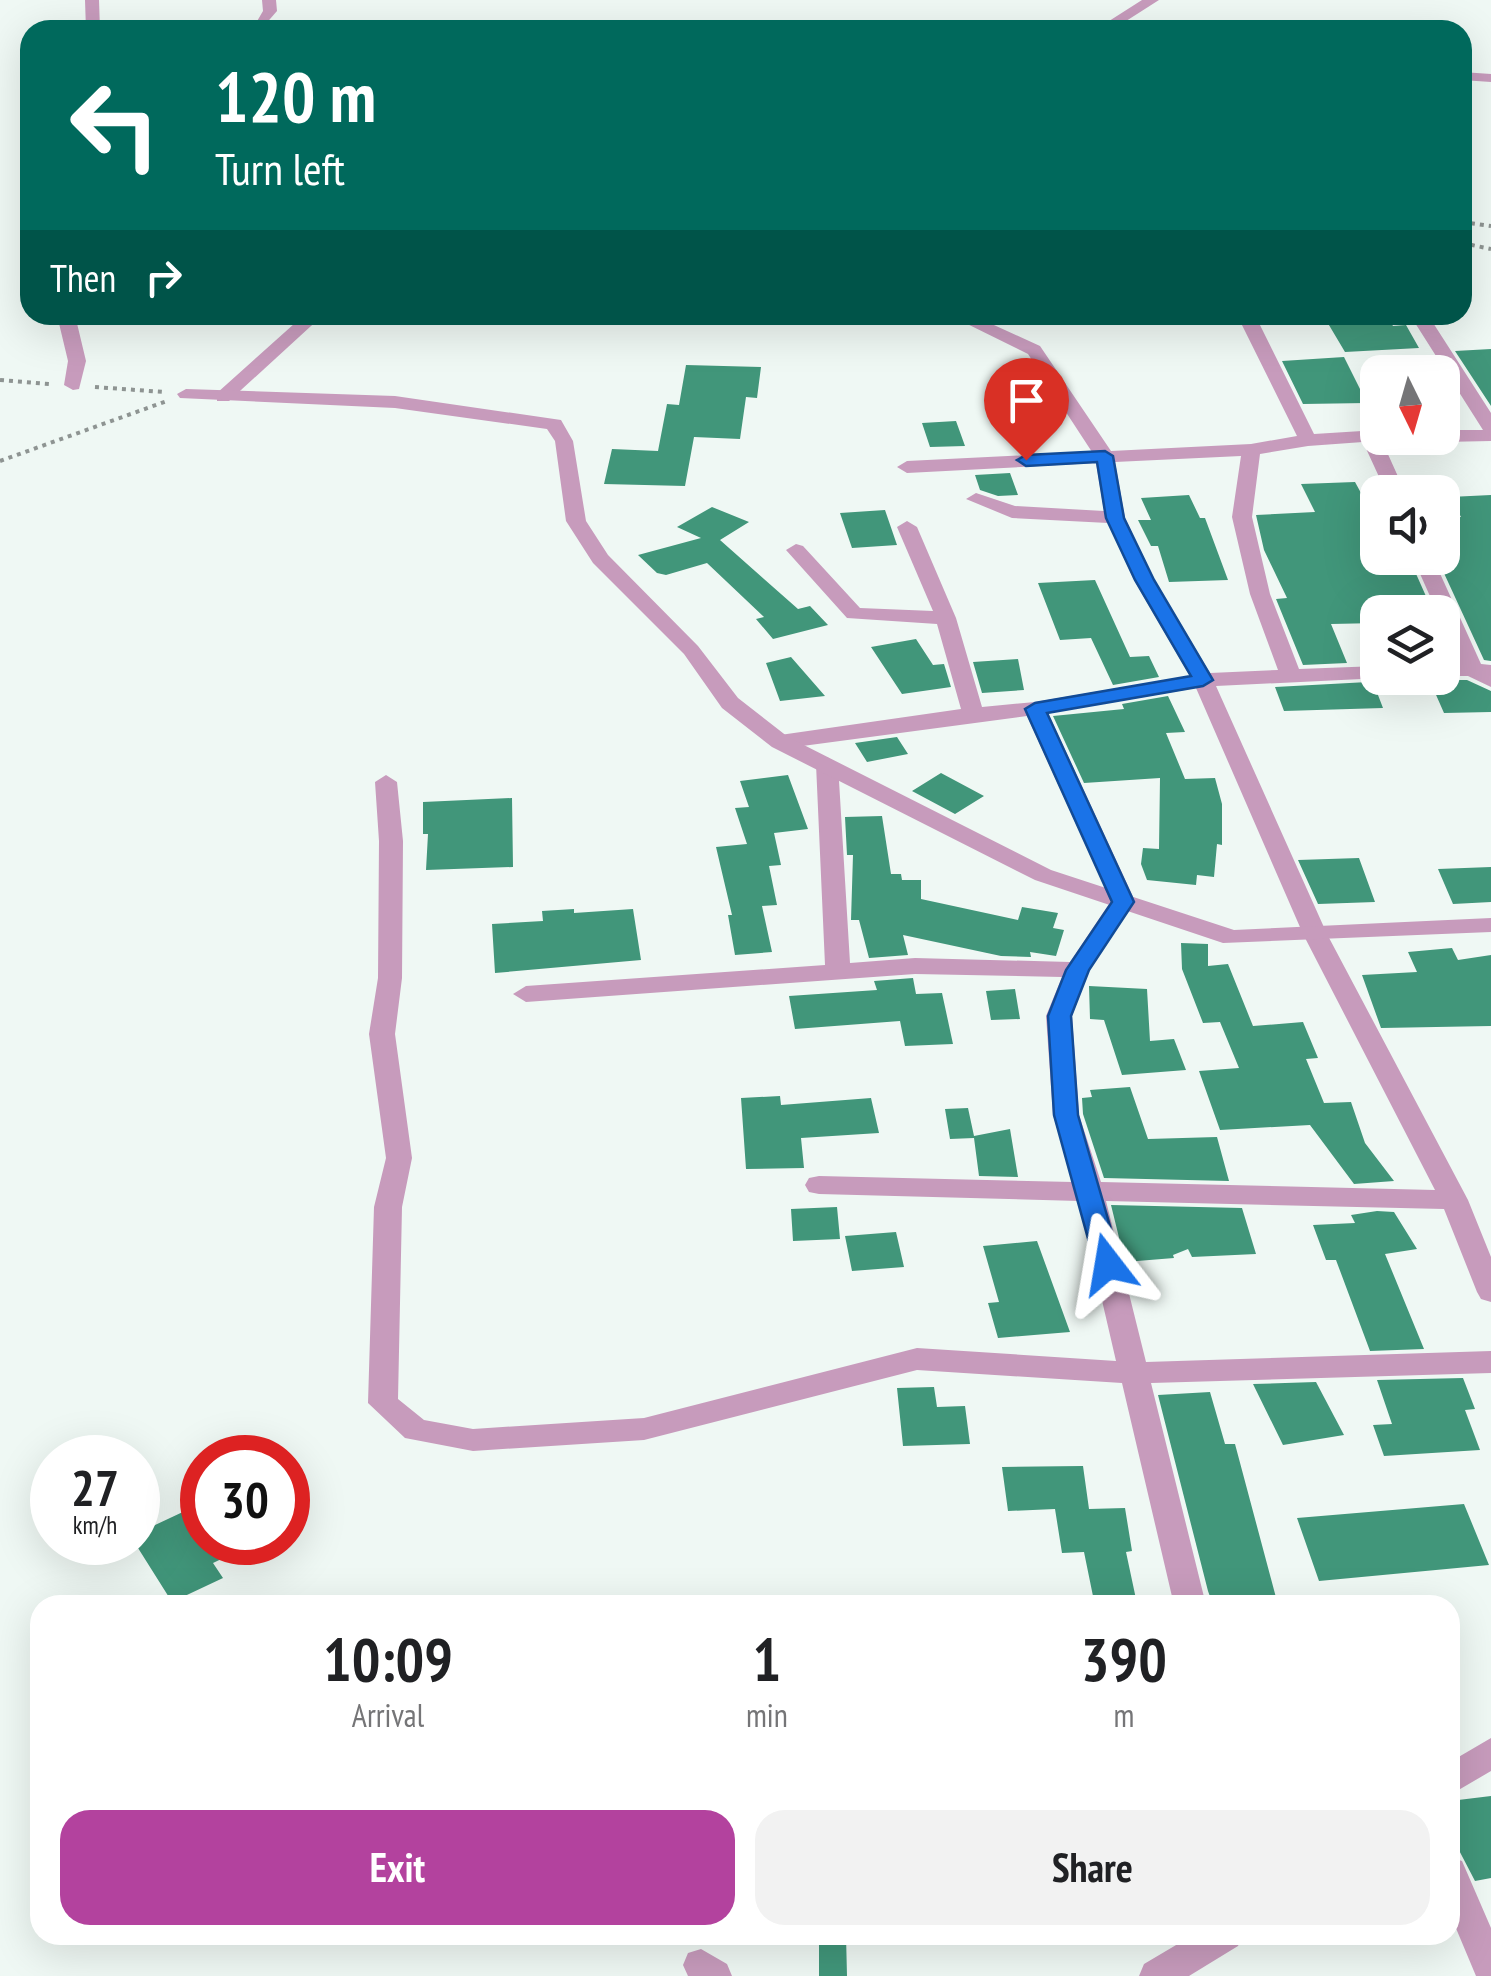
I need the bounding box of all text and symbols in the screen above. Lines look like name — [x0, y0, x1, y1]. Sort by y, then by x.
text: 120 m — [215, 51, 376, 141]
icon: left — [50, 60, 180, 190]
text: Turn left — [215, 139, 345, 197]
icon: right — [136, 250, 191, 305]
text: Then — [50, 253, 116, 302]
north arrow — [1360, 355, 1460, 455]
map controls — [1360, 355, 1460, 695]
pin — [984, 358, 1069, 461]
icon: arrive — [999, 373, 1054, 428]
button: sound — [1360, 475, 1460, 575]
button: layers — [1360, 595, 1460, 695]
position arrow — [1056, 1212, 1160, 1316]
speed limit sign: 30 — [180, 1435, 310, 1565]
text: 27 — [71, 1455, 119, 1520]
text: km/h — [73, 1509, 117, 1541]
text: 10:09 — [323, 1620, 453, 1698]
text: 1 — [753, 1620, 781, 1698]
text: 390 — [1081, 1620, 1167, 1698]
text: Arrival — [352, 1694, 424, 1736]
text: min — [746, 1694, 788, 1736]
text: m — [1113, 1694, 1134, 1736]
button: Exit — [60, 1810, 735, 1925]
button: Share — [755, 1810, 1430, 1925]

